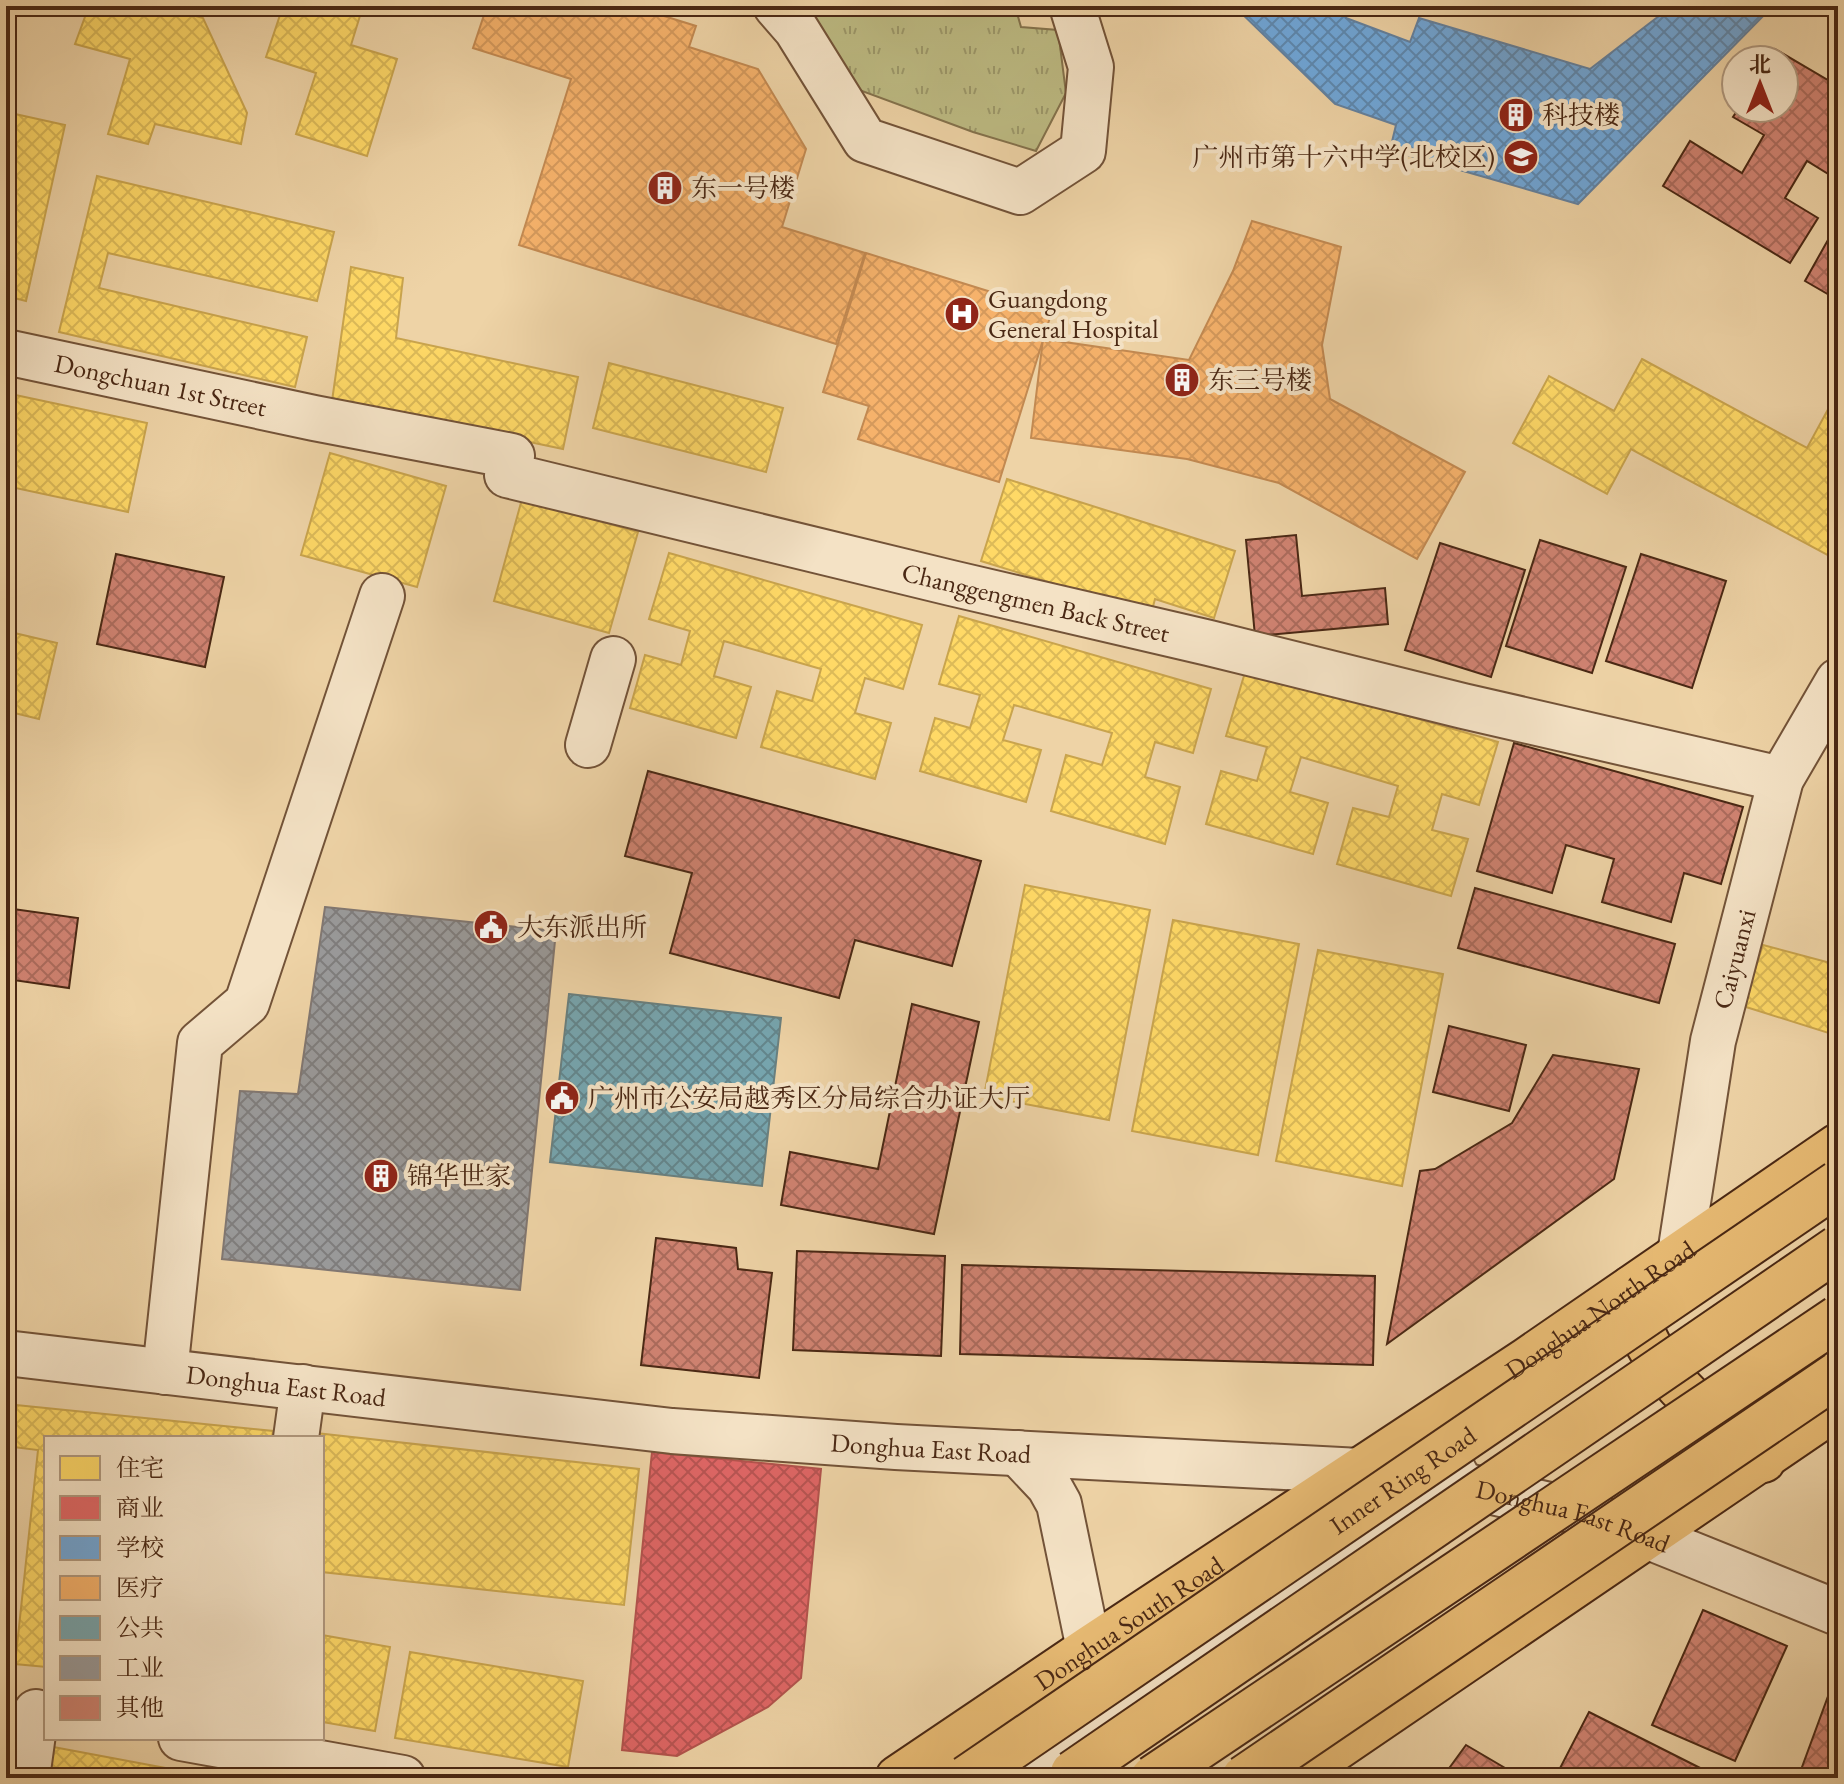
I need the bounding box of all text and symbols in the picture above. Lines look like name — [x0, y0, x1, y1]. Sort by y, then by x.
north arrow — [1720, 44, 1800, 124]
text: 北 — [1749, 50, 1771, 79]
building icon: 科技楼 — [1497, 96, 1535, 134]
place label: 科技楼 — [1542, 98, 1620, 132]
school or university icon: 广州市第十六中学(北校区) — [1502, 138, 1540, 176]
place label: 广州市第十六中学(北校区) — [1193, 140, 1495, 174]
building icon: 东一号楼 — [646, 169, 684, 207]
place label: 东一号楼 — [691, 171, 795, 205]
place label: Guangdong General Hospital — [988, 282, 1158, 346]
hospital icon: Guangdong General Hospital — [943, 295, 981, 333]
street label: Dongchuan 1st Street — [51, 346, 270, 424]
building icon: 东三号楼 — [1163, 361, 1201, 399]
place label: 东三号楼 — [1208, 363, 1312, 397]
street label: Changgengmen Back Street — [898, 555, 1173, 650]
street label: Caiyuanxi — [1705, 906, 1763, 1013]
public building icon: 大东派出所 — [472, 908, 510, 946]
place label: 大东派出所 — [517, 910, 647, 944]
public building icon: 广州市公安局越秀区分局综合办证大厅 — [543, 1079, 581, 1117]
place label: 广州市公安局越秀区分局综合办证大厅 — [588, 1081, 1030, 1115]
building icon: 锦华世家 — [362, 1157, 400, 1195]
place label: 锦华世家 — [407, 1159, 511, 1193]
street label: Donghua North Road — [1498, 1232, 1703, 1387]
street label: Donghua East Road — [184, 1357, 389, 1414]
street label: Inner Ring Road — [1323, 1418, 1483, 1542]
street label: Donghua East Road — [829, 1425, 1033, 1471]
legend — [44, 1436, 324, 1740]
text: 住宅 — [116, 1452, 164, 1483]
street label: Donghua East Road — [1473, 1472, 1676, 1561]
text: 商业 — [116, 1492, 164, 1523]
text: 学校 — [116, 1532, 164, 1563]
street label: Donghua South Road — [1028, 1548, 1231, 1698]
text: 医疗 — [116, 1572, 164, 1603]
text: 公共 — [116, 1612, 164, 1643]
text: 工业 — [116, 1652, 164, 1683]
text: 其他 — [116, 1692, 164, 1723]

